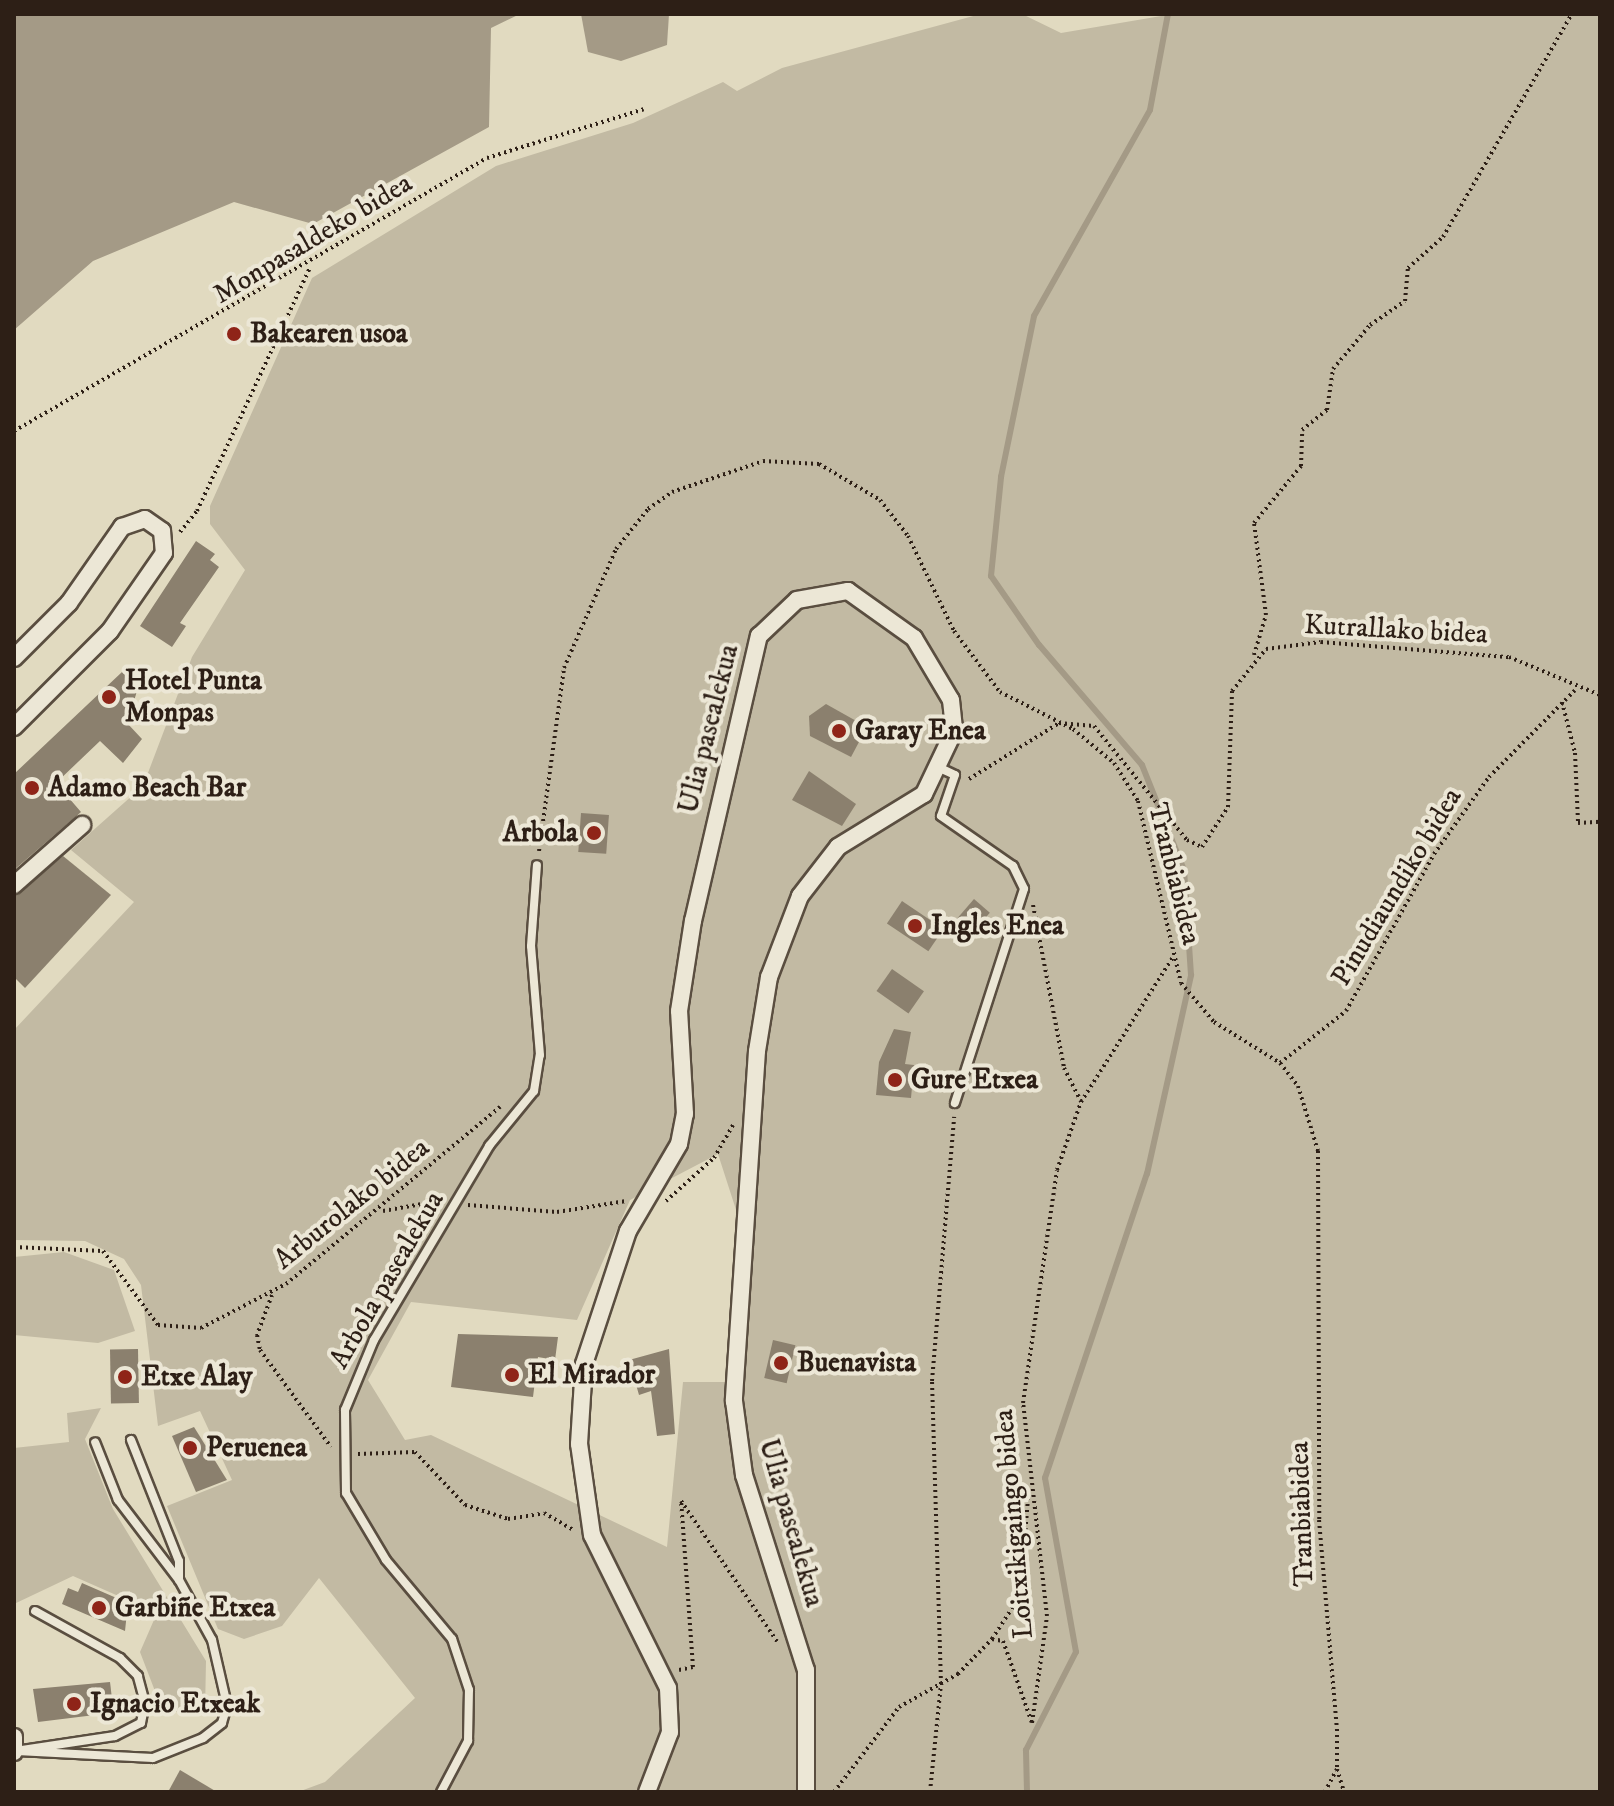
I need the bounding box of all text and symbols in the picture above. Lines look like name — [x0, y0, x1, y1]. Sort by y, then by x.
street label: Monpasaldeko bidea — [208, 166, 418, 312]
place label: Bakearen usoa — [250, 317, 408, 351]
marker: Bakearen usoa — [225, 325, 243, 343]
street label: Kutrallako bidea — [1303, 608, 1489, 652]
street label: Ulia pasealekua — [672, 641, 746, 817]
place label: Hotel Punta Monpas — [125, 664, 262, 730]
marker: Hotel Punta Monpas — [100, 688, 118, 706]
place label: Garay Enea — [855, 714, 986, 748]
marker: Garay Enea — [830, 722, 848, 740]
place label: Adamo Beach Bar — [48, 771, 246, 805]
marker: Adamo Beach Bar — [23, 779, 41, 797]
street label: Pinudiaundiko bidea — [1325, 782, 1469, 992]
street label: Tranbiabidea — [1140, 799, 1208, 949]
place label: Arbola — [503, 816, 578, 850]
marker: Arbola — [585, 824, 603, 842]
place label: Ingles Enea — [931, 909, 1064, 943]
marker: Ingles Enea — [906, 917, 924, 935]
place label: Gure Etxea — [911, 1063, 1038, 1097]
marker: Gure Etxea — [886, 1071, 904, 1089]
street label: Arburolako bidea — [268, 1131, 436, 1277]
street label: Arbola pasealekua — [323, 1185, 451, 1375]
place label: Buenavista — [797, 1346, 916, 1380]
marker: Buenavista — [772, 1354, 790, 1372]
place label: El Mirador — [528, 1358, 655, 1392]
place label: Etxe Alay — [141, 1360, 252, 1394]
marker: El Mirador — [503, 1366, 521, 1384]
marker: Etxe Alay — [116, 1368, 134, 1386]
street label: Loitxikigaingo bidea — [987, 1408, 1041, 1640]
place label: Peruenea — [206, 1431, 307, 1465]
street label: Ulia pasealekua — [751, 1435, 831, 1611]
marker: Peruenea — [181, 1439, 199, 1457]
street label: Tranbiabidea — [1283, 1441, 1321, 1587]
place label: Garbiñe Etxea — [115, 1591, 275, 1625]
marker: Garbiñe Etxea — [90, 1599, 108, 1617]
place label: Ignacio Etxeak — [90, 1687, 260, 1721]
marker: Ignacio Etxeak — [65, 1695, 83, 1713]

